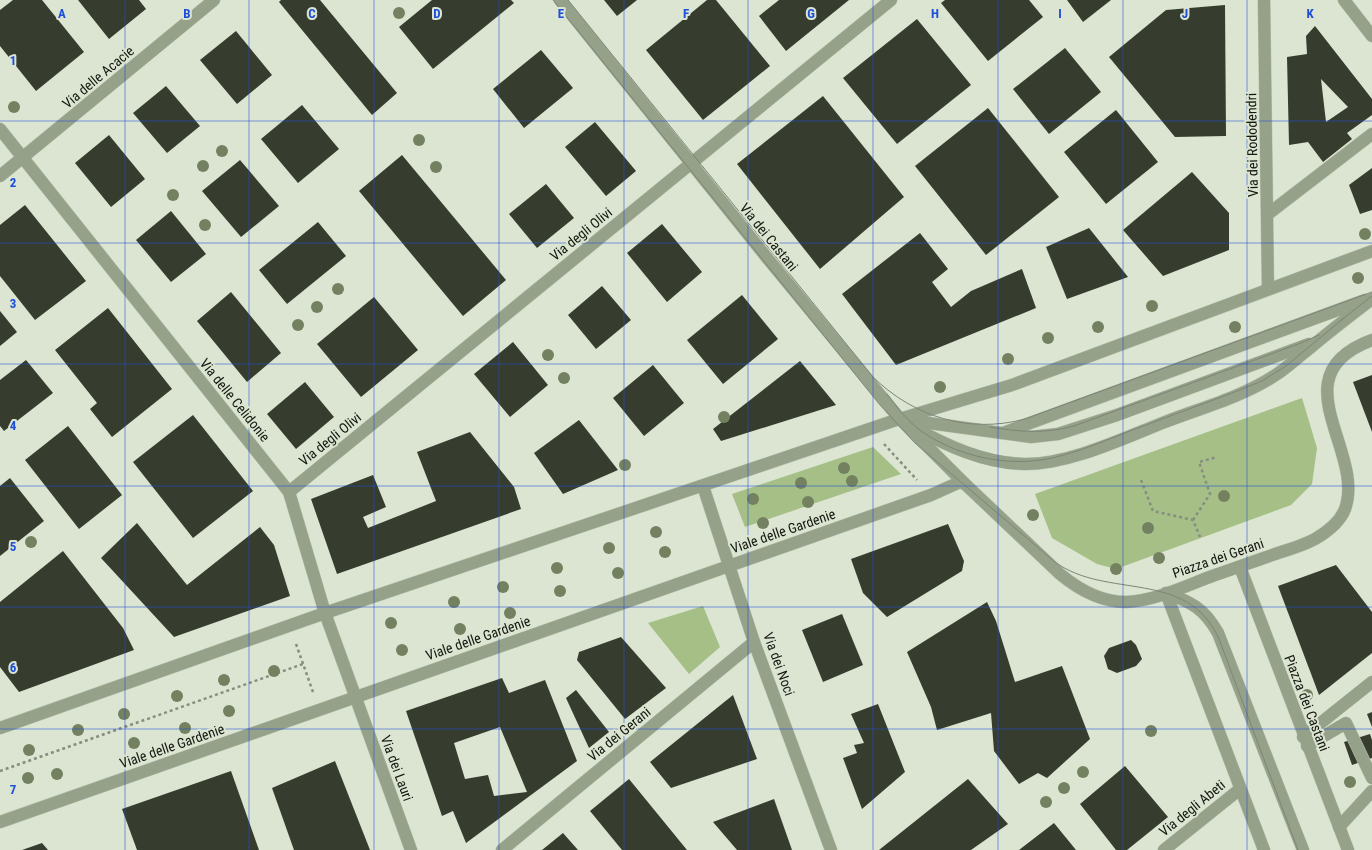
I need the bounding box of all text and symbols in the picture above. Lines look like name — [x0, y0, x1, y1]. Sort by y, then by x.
text: A — [58, 6, 66, 21]
text: B — [183, 6, 191, 21]
text: C — [308, 6, 316, 21]
text: D — [433, 6, 441, 21]
text: E — [558, 6, 565, 21]
text: F — [683, 6, 689, 21]
text: G — [807, 6, 815, 21]
text: H — [931, 6, 939, 21]
text: I — [1058, 6, 1062, 21]
text: J — [1182, 6, 1188, 21]
text: K — [1306, 6, 1314, 21]
street label: Via delle Acacie — [59, 42, 137, 111]
text: 1 — [10, 53, 16, 68]
street label: Via dei Rododendri — [1243, 93, 1261, 197]
text: 2 — [10, 175, 17, 190]
street label: Via dei Castani — [737, 200, 801, 274]
street label: Via degli Olivi — [547, 204, 615, 264]
text: 3 — [10, 296, 16, 311]
street label: Via delle Celidonie — [197, 355, 274, 445]
street label: Via degli Olivi — [296, 409, 364, 469]
text: 4 — [10, 418, 17, 433]
street label: Viale delle Gardenie — [729, 505, 838, 556]
street label: Piazza dei Gerani — [1170, 535, 1266, 581]
text: 5 — [10, 539, 17, 554]
street label: Viale delle Gardenie — [424, 612, 533, 663]
street label: Via dei Noci — [760, 630, 798, 698]
street label: Piazza dei Castani — [1281, 653, 1333, 753]
text: 6 — [10, 660, 17, 675]
street label: Via dei Gerani — [584, 704, 654, 764]
street label: Viale delle Gardenie — [118, 720, 227, 771]
street label: Via dei Lauri — [378, 733, 416, 803]
street label: Via degli Abeti — [1156, 777, 1228, 839]
text: 7 — [10, 782, 17, 797]

